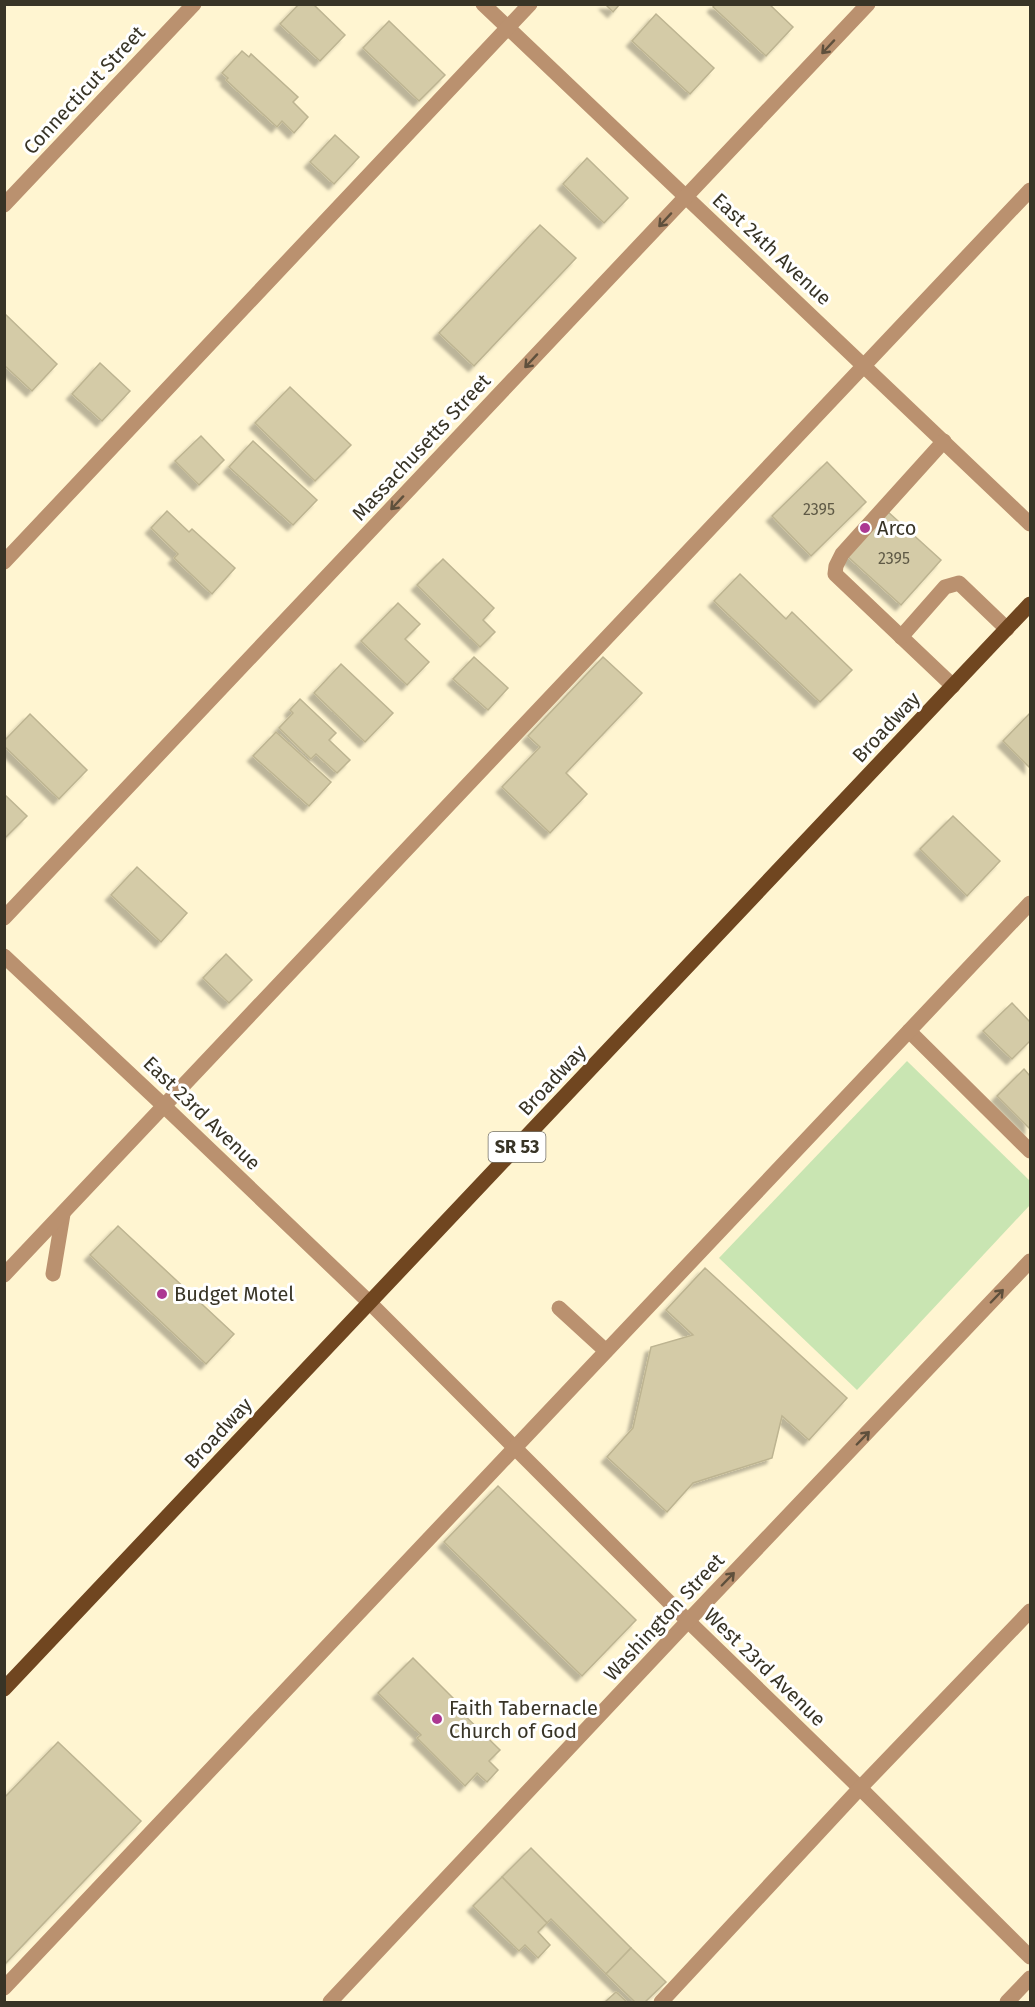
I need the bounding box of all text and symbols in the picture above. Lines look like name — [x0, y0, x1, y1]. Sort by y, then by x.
street label: Connecticut Street — [18, 20, 150, 159]
one-way arrow — [821, 39, 835, 54]
street label: East 24th Avenue — [708, 188, 836, 310]
one-way arrow — [658, 212, 672, 227]
one-way arrow — [524, 354, 538, 369]
street label: Massachusetts Street — [347, 368, 496, 525]
one-way arrow — [390, 495, 404, 510]
house number: 2395 — [803, 500, 835, 519]
place label: Arco — [877, 516, 916, 540]
marker: Arco — [858, 521, 872, 535]
house number: 2395 — [878, 549, 910, 568]
street label: Broadway — [847, 686, 925, 767]
street label: Broadway — [513, 1039, 591, 1120]
street label: East 23rd Avenue — [138, 1051, 266, 1175]
road number: SR 53 — [488, 1132, 546, 1162]
place label: Budget Motel — [174, 1282, 294, 1306]
marker: Budget Motel — [155, 1287, 169, 1301]
one-way arrow — [990, 1289, 1004, 1304]
street label: Broadway — [179, 1392, 257, 1473]
one-way arrow — [855, 1430, 870, 1445]
street label: Washington Street — [599, 1548, 730, 1686]
one-way arrow — [721, 1572, 736, 1587]
street label: West 23rd Avenue — [699, 1603, 831, 1731]
place label: Faith Tabernacle Church of God — [449, 1696, 598, 1743]
marker: Faith Tabernacle Church of God — [430, 1712, 444, 1726]

